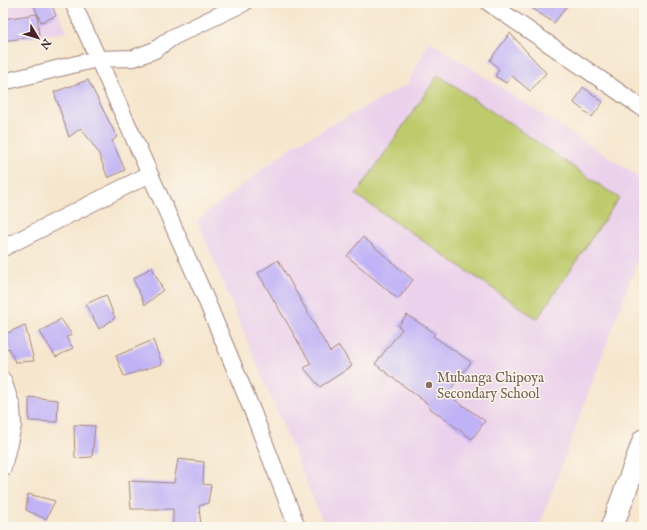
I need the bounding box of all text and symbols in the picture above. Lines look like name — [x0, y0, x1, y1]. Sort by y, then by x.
north arrow — [18, 18, 58, 58]
text: N — [36, 35, 54, 52]
place label: Mubanga Chipoya Secondary School — [437, 369, 545, 403]
marker: Mubanga Chipoya Secondary School — [424, 380, 434, 390]

